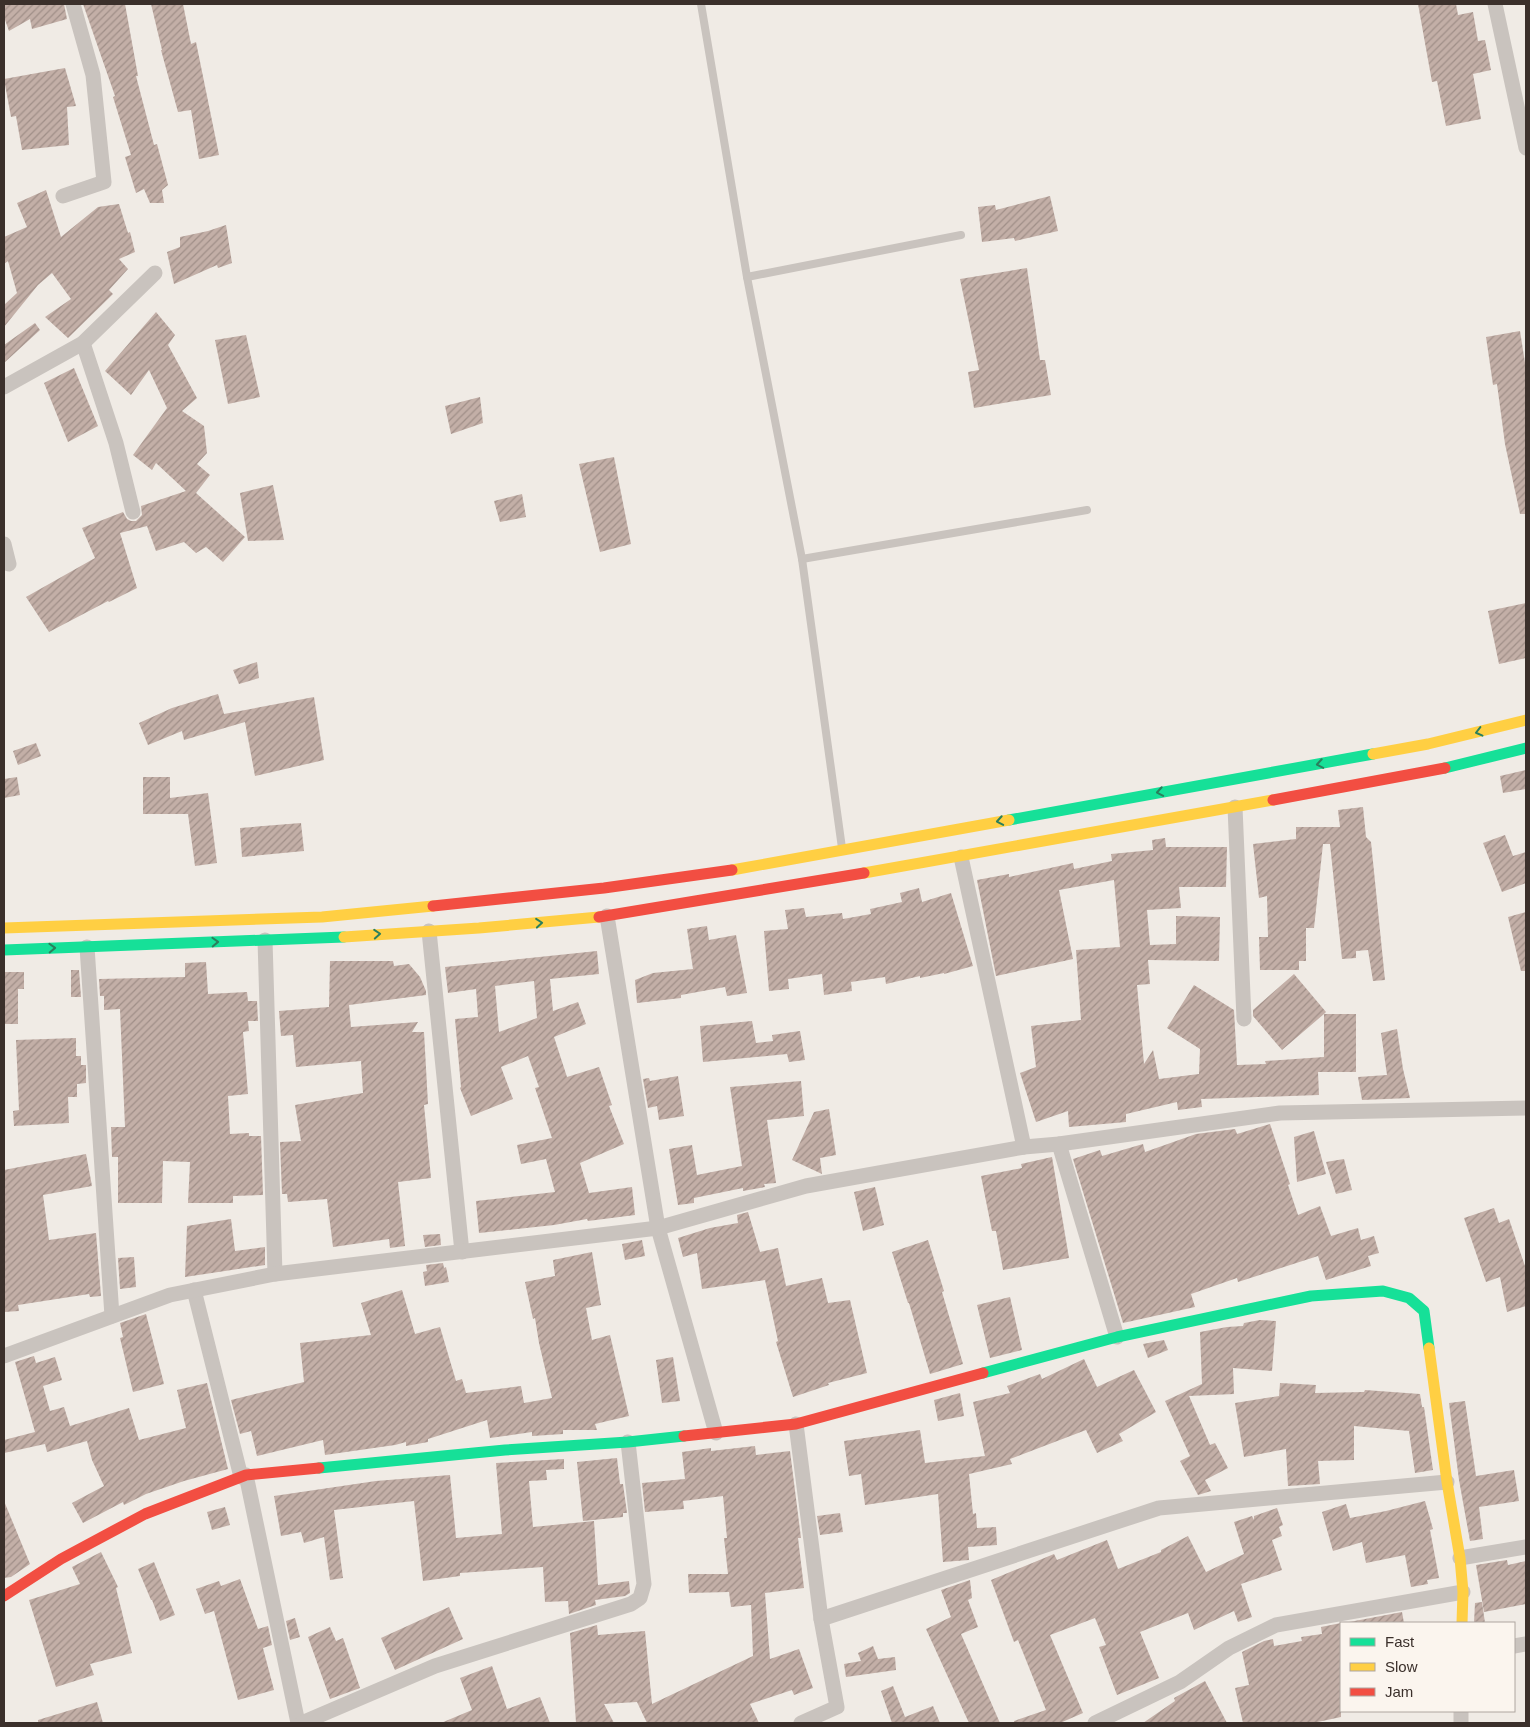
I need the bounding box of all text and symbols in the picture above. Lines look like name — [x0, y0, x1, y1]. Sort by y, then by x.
one-way arrow — [1474, 726, 1483, 737]
one-way arrow — [1315, 758, 1324, 768]
one-way arrow — [1155, 787, 1164, 797]
one-way arrow — [995, 816, 1004, 826]
one-way arrow — [535, 917, 543, 928]
one-way arrow — [373, 929, 381, 940]
one-way arrow — [212, 937, 219, 947]
one-way arrow — [49, 943, 57, 954]
legend — [1340, 1622, 1515, 1712]
text: Fast — [1385, 1633, 1415, 1650]
text: Slow — [1385, 1658, 1418, 1675]
text: Jam — [1385, 1683, 1413, 1700]

